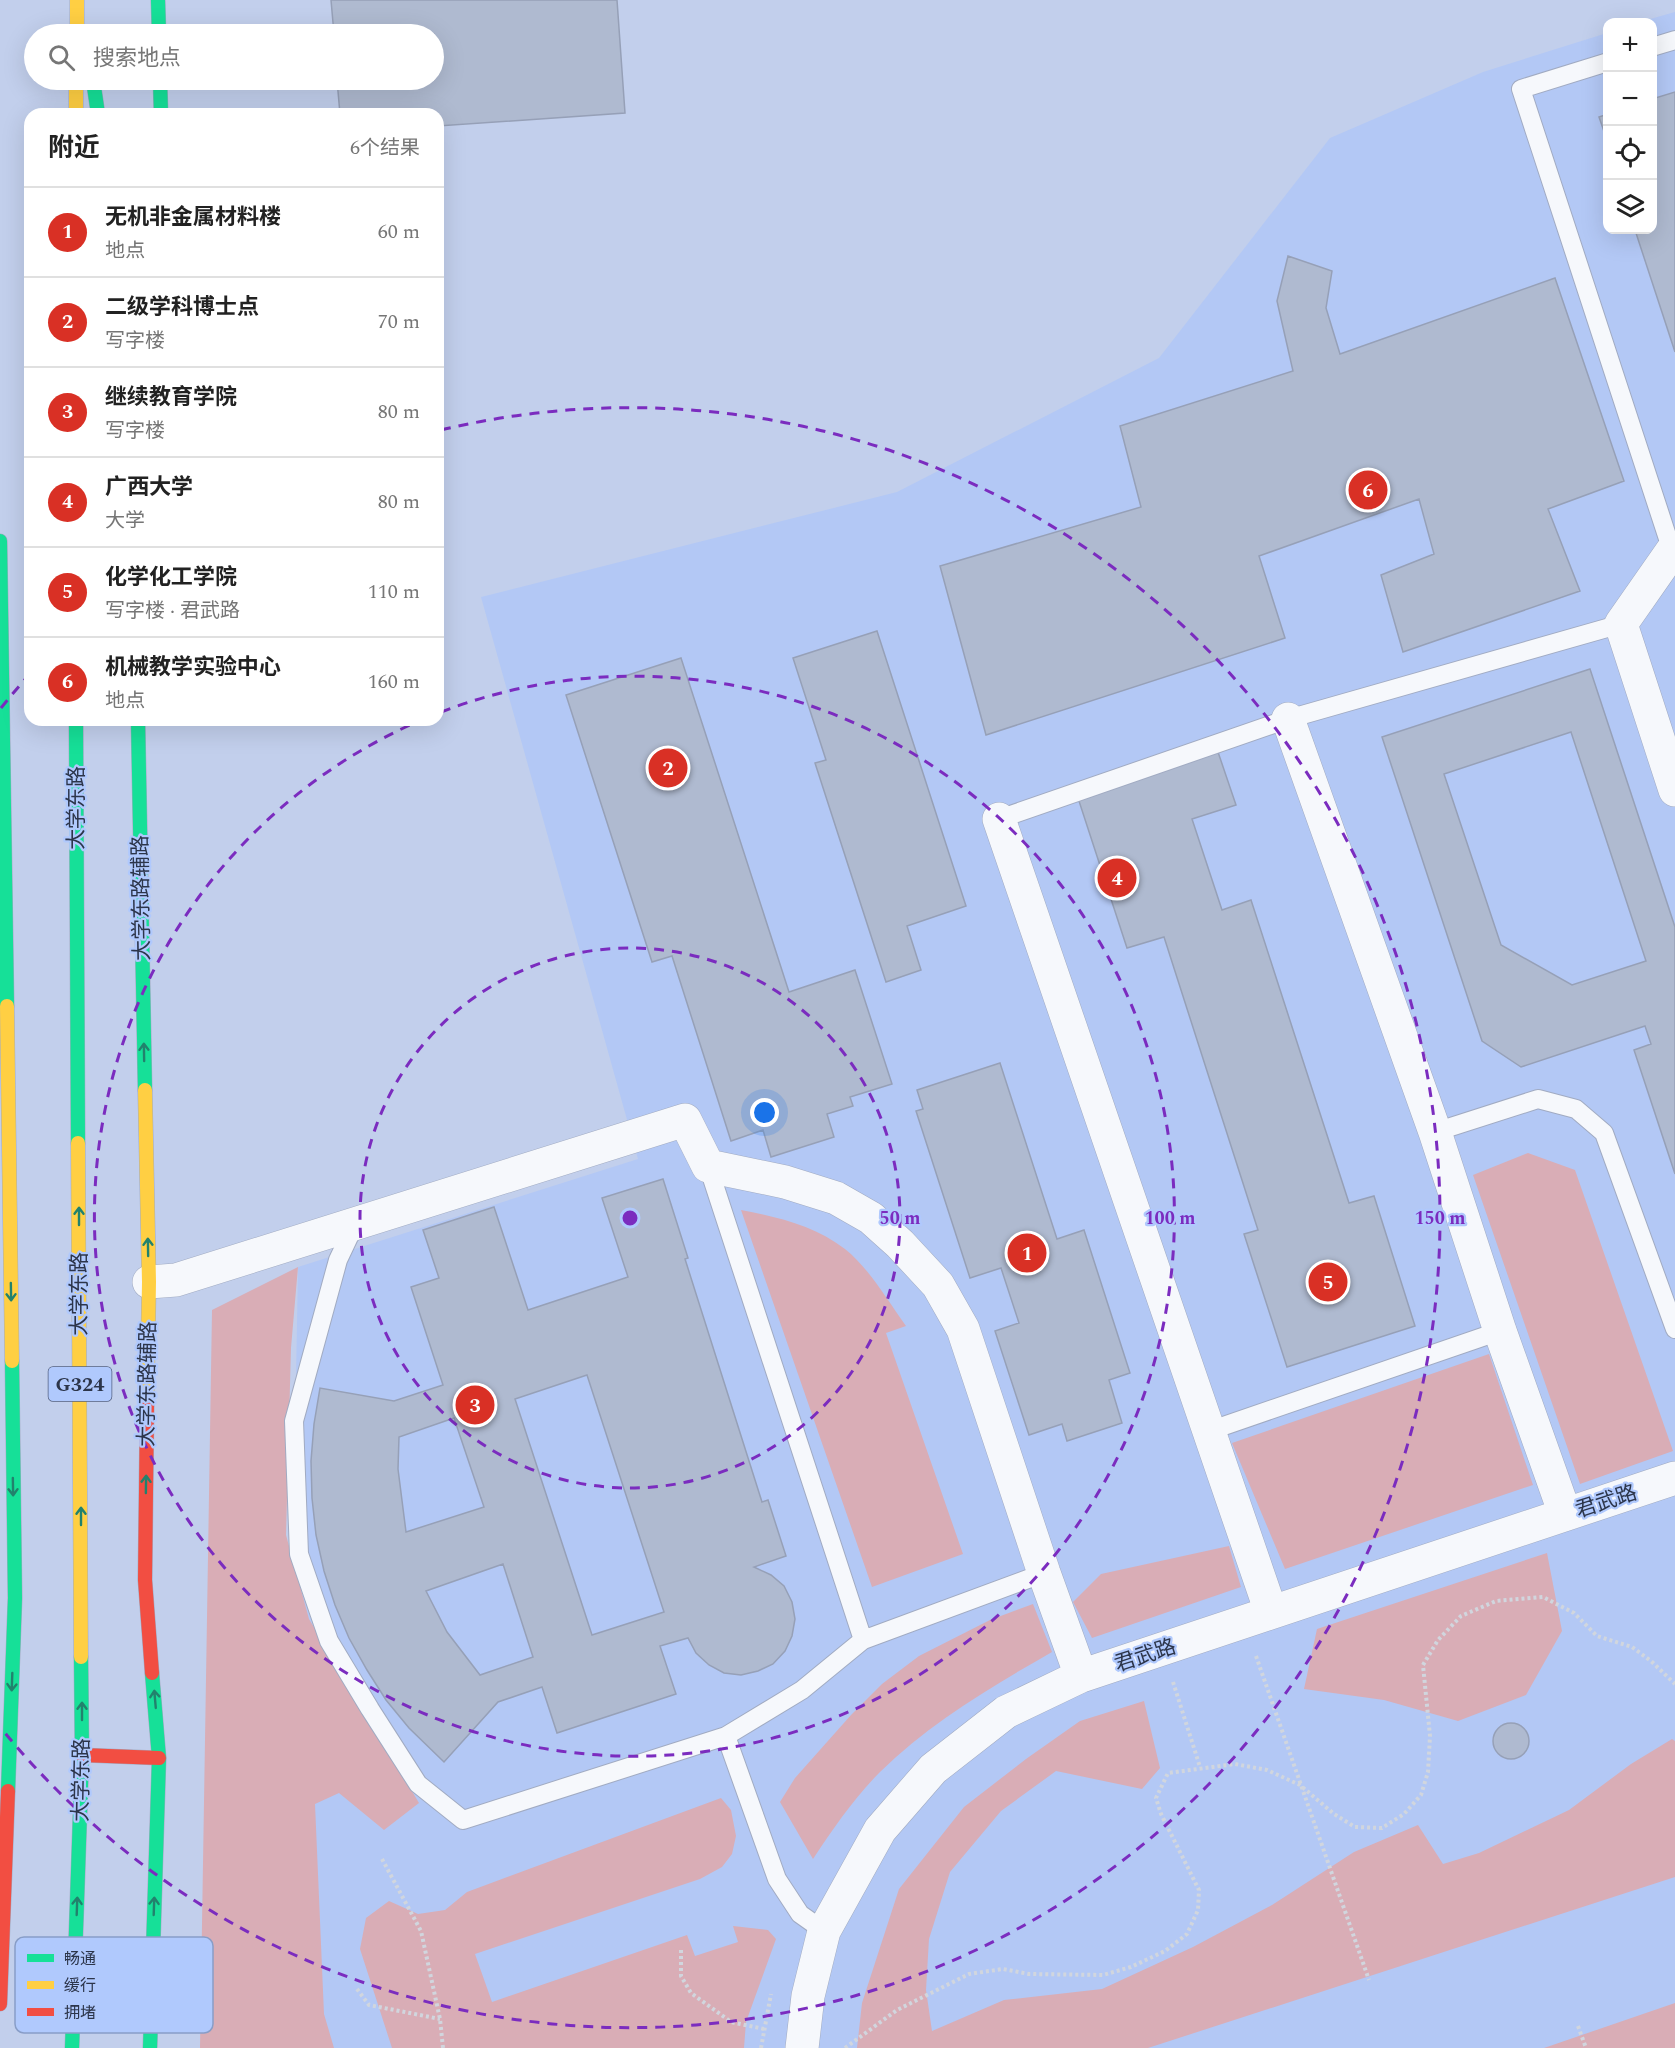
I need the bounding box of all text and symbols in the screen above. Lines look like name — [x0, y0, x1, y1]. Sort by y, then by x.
map controls — [1603, 18, 1657, 234]
button: + — [1603, 18, 1657, 72]
search box — [24, 24, 444, 90]
icon: search — [45, 41, 78, 74]
text: 搜索地点 — [93, 42, 181, 75]
button: − — [1603, 72, 1657, 126]
button: locate — [1603, 126, 1657, 180]
text: 附近 — [48, 128, 100, 168]
text: 6个结果 — [350, 133, 420, 163]
button: layers — [1603, 180, 1657, 234]
text: 无机非金属材料楼 — [105, 201, 281, 234]
text: 1 — [62, 217, 73, 247]
text: 60 m — [378, 217, 420, 247]
text: 地点 — [105, 236, 145, 266]
text: 二级学科博士点 — [105, 291, 259, 324]
text: 2 — [62, 307, 73, 337]
text: 70 m — [378, 307, 420, 337]
text: 写字楼 — [105, 326, 165, 356]
text: 继续教育学院 — [105, 381, 237, 414]
text: 3 — [62, 397, 73, 427]
text: 80 m — [378, 397, 420, 427]
text: 写字楼 — [105, 416, 165, 446]
pin: 6 — [1348, 468, 1388, 512]
text: 广西大学 — [105, 471, 193, 504]
text: 4 — [62, 487, 73, 517]
text: 80 m — [378, 487, 420, 517]
text: 大学 — [105, 506, 145, 536]
text: 化学化工学院 — [105, 561, 237, 594]
text: 5 — [62, 577, 73, 607]
text: 110 m — [368, 577, 420, 607]
text: 写字楼 · 君武路 — [105, 596, 240, 626]
text: 机械教学实验中心 — [105, 651, 281, 684]
text: 6 — [62, 667, 73, 697]
text: 160 m — [368, 667, 420, 697]
text: 地点 — [105, 686, 145, 716]
pin: 2 — [648, 746, 688, 790]
street label: 大学东路 — [61, 766, 93, 850]
street label: 大学东路辅路 — [125, 835, 159, 961]
pin: 4 — [1098, 856, 1136, 900]
one-way arrow — [138, 1042, 150, 1062]
your location — [750, 1098, 779, 1127]
text: 50 m — [880, 1205, 920, 1232]
text: 100 m — [1144, 1205, 1196, 1232]
text: 150 m — [1414, 1205, 1466, 1232]
one-way arrow — [73, 1206, 85, 1226]
centre of rings — [620, 1208, 640, 1228]
pin: 1 — [1008, 1230, 1046, 1276]
one-way arrow — [142, 1237, 154, 1257]
street label: 大学东路 — [64, 1252, 96, 1336]
pin: 5 — [1308, 1260, 1348, 1304]
one-way arrow — [5, 1281, 17, 1301]
street label: 大学东路辅路 — [131, 1321, 165, 1447]
road number: G324 — [48, 1367, 112, 1401]
pin: 3 — [456, 1382, 494, 1428]
one-way arrow — [140, 1474, 152, 1494]
one-way arrow — [8, 1476, 19, 1496]
street label: 君武路 — [1571, 1477, 1641, 1527]
one-way arrow — [75, 1506, 87, 1526]
street label: 君武路 — [1110, 1631, 1180, 1681]
one-way arrow — [6, 1671, 18, 1691]
one-way arrow — [149, 1690, 160, 1710]
one-way arrow — [76, 1701, 88, 1721]
street label: 大学东路 — [65, 1738, 99, 1822]
one-way arrow — [71, 1896, 83, 1916]
one-way arrow — [149, 1896, 160, 1916]
legend — [15, 1937, 213, 2033]
text: 畅通 — [64, 1947, 96, 1971]
text: 缓行 — [64, 1974, 96, 1998]
text: 拥堵 — [64, 2001, 96, 2025]

